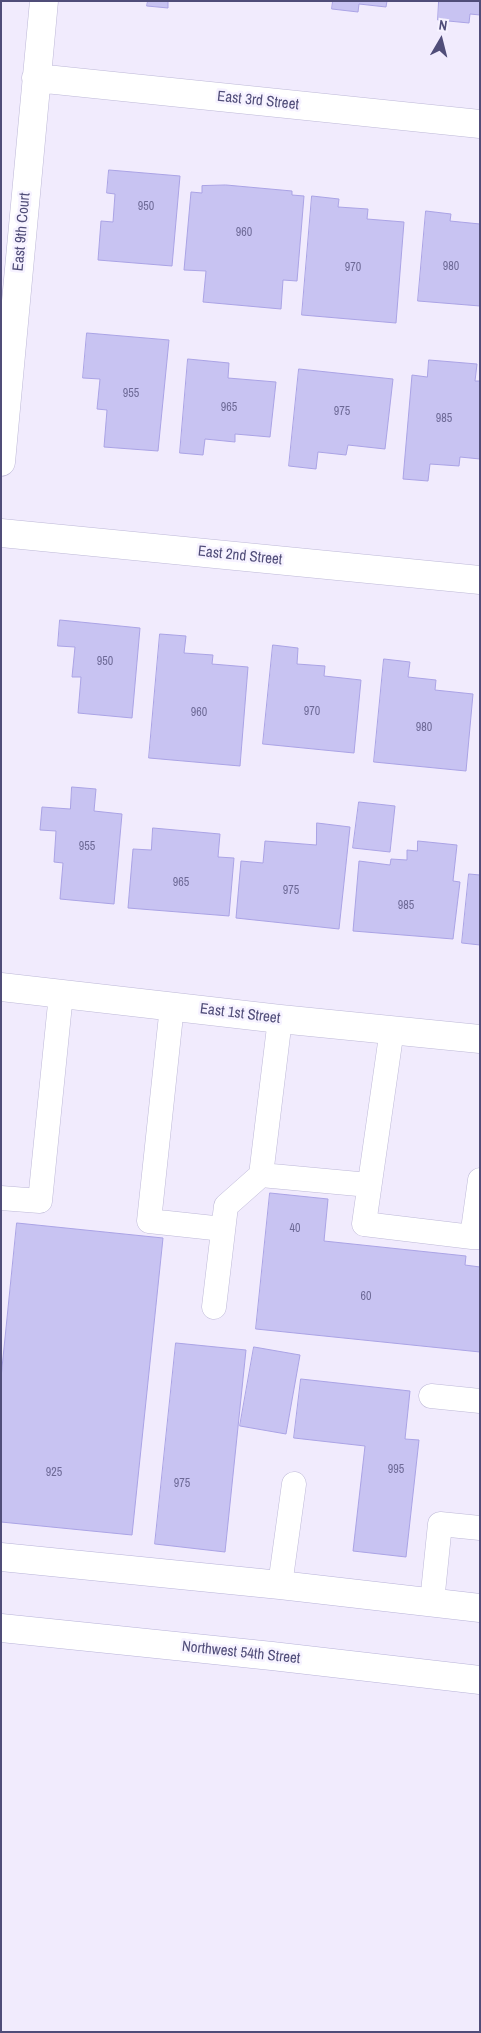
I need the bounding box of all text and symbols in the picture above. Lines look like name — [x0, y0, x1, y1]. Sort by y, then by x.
north arrow — [416, 15, 466, 65]
text: N — [438, 16, 448, 35]
street label: East 3rd Street — [216, 88, 300, 114]
street label: East 9th Court — [10, 192, 34, 272]
house number: 950 — [138, 200, 154, 214]
house number: 960 — [236, 226, 252, 240]
house number: 980 — [443, 260, 459, 274]
house number: 970 — [345, 261, 361, 275]
house number: 955 — [123, 387, 139, 401]
house number: 965 — [221, 401, 237, 415]
house number: 975 — [334, 405, 350, 419]
house number: 985 — [436, 412, 452, 426]
street label: East 2nd Street — [197, 543, 283, 569]
house number: 950 — [97, 655, 113, 669]
house number: 970 — [304, 705, 320, 719]
house number: 960 — [191, 706, 207, 720]
house number: 980 — [416, 721, 432, 735]
house number: 955 — [79, 840, 95, 854]
house number: 965 — [173, 876, 189, 890]
house number: 975 — [283, 884, 299, 898]
house number: 985 — [398, 899, 414, 913]
street label: East 1st Street — [199, 1000, 281, 1028]
house number: 40 — [290, 1222, 300, 1236]
house number: 60 — [361, 1290, 371, 1304]
house number: 995 — [388, 1463, 404, 1477]
house number: 925 — [46, 1466, 62, 1480]
house number: 975 — [174, 1477, 190, 1491]
street label: Northwest 54th Street — [181, 1638, 301, 1668]

